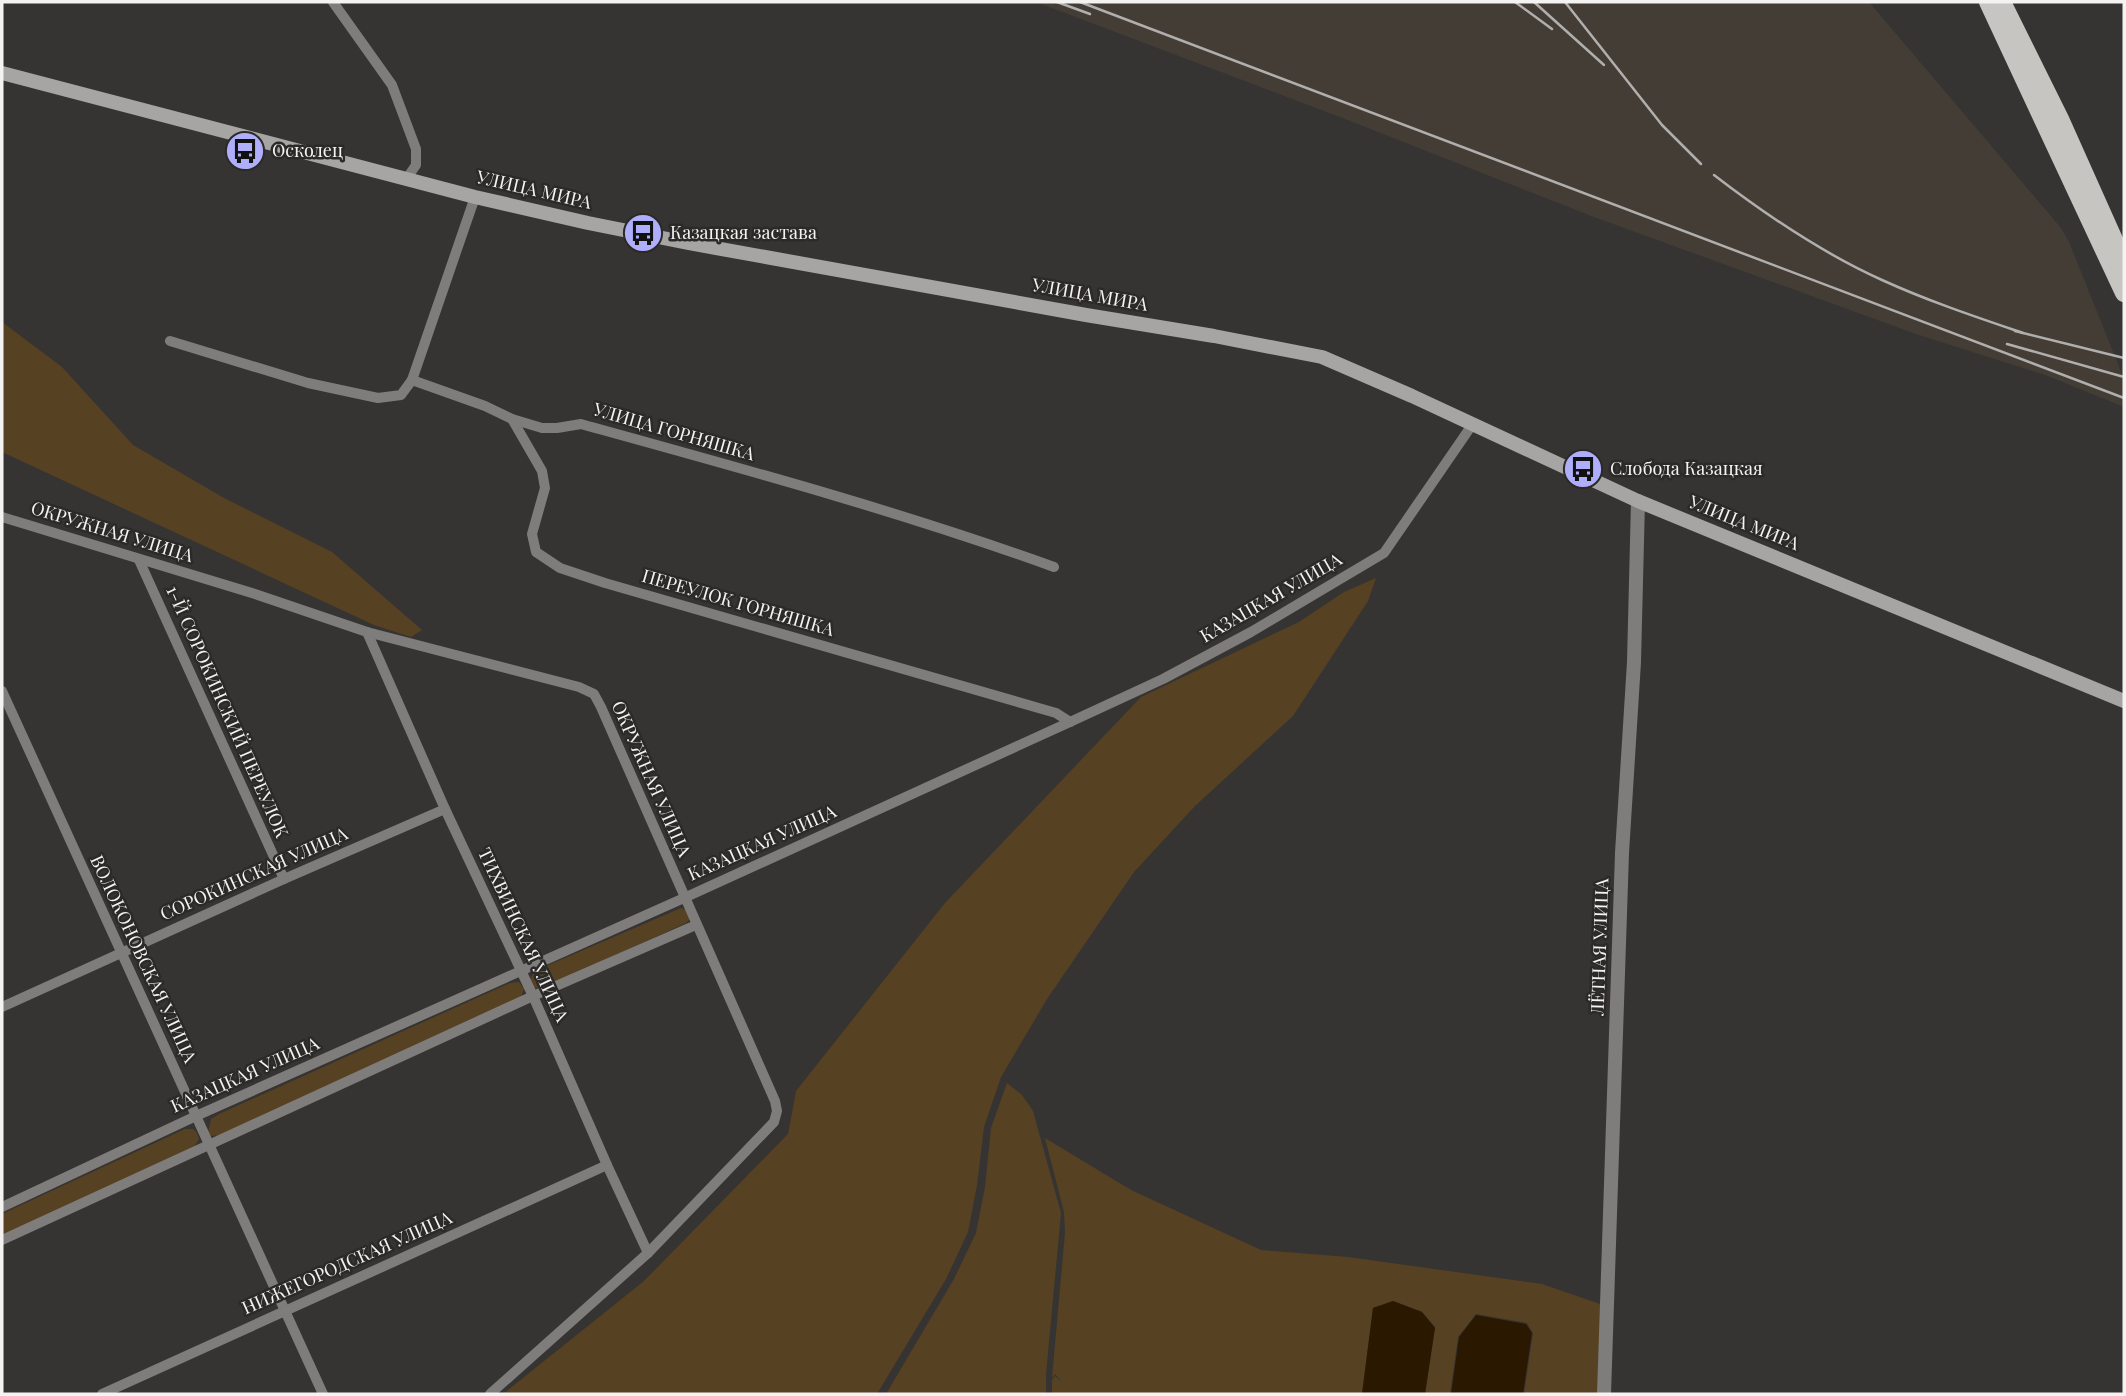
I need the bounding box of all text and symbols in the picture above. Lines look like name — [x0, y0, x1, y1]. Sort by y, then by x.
bus stop icon: Осколец — [224, 130, 266, 172]
place label: Осколец — [272, 138, 343, 162]
street label: УЛИЦА МИРА — [473, 164, 595, 214]
bus stop icon: Казацкая застава — [622, 212, 664, 254]
place label: Казацкая застава — [670, 220, 817, 244]
street label: УЛИЦА МИРА — [1029, 272, 1151, 316]
street label: УЛИЦА ГОРНЯШКА — [590, 396, 758, 466]
bus stop icon: Слобода Казацкая — [1562, 448, 1604, 490]
place label: Слобода Казацкая — [1610, 456, 1763, 480]
street label: УЛИЦА МИРА — [1685, 489, 1804, 555]
street label: ОКРУЖНАЯ УЛИЦА — [28, 495, 197, 567]
street label: КАЗАЦКАЯ УЛИЦА — [1195, 546, 1346, 648]
street label: ПЕРЕУЛОК ГОРНЯШКА — [639, 563, 838, 641]
street label: 1-Й СОРОКИНСКИЙ ПЕРЕУЛОК — [161, 582, 295, 842]
street label: ОКРУЖНАЯ УЛИЦА — [607, 697, 697, 861]
street label: КАЗАЦКАЯ УЛИЦА — [684, 798, 840, 886]
street label: СОРОКИНСКАЯ УЛИЦА — [156, 821, 352, 925]
street label: ТИХВИНСКАЯ УЛИЦА — [473, 844, 575, 1026]
street label: ВОЛОКОНОВСКАЯ УЛИЦА — [85, 851, 203, 1067]
street label: ЛЁТНАЯ УЛИЦА — [1585, 877, 1613, 1017]
street label: КАЗАЦКАЯ УЛИЦА — [167, 1030, 323, 1118]
street label: НИЖЕГОРОДСКАЯ УЛИЦА — [238, 1205, 456, 1319]

